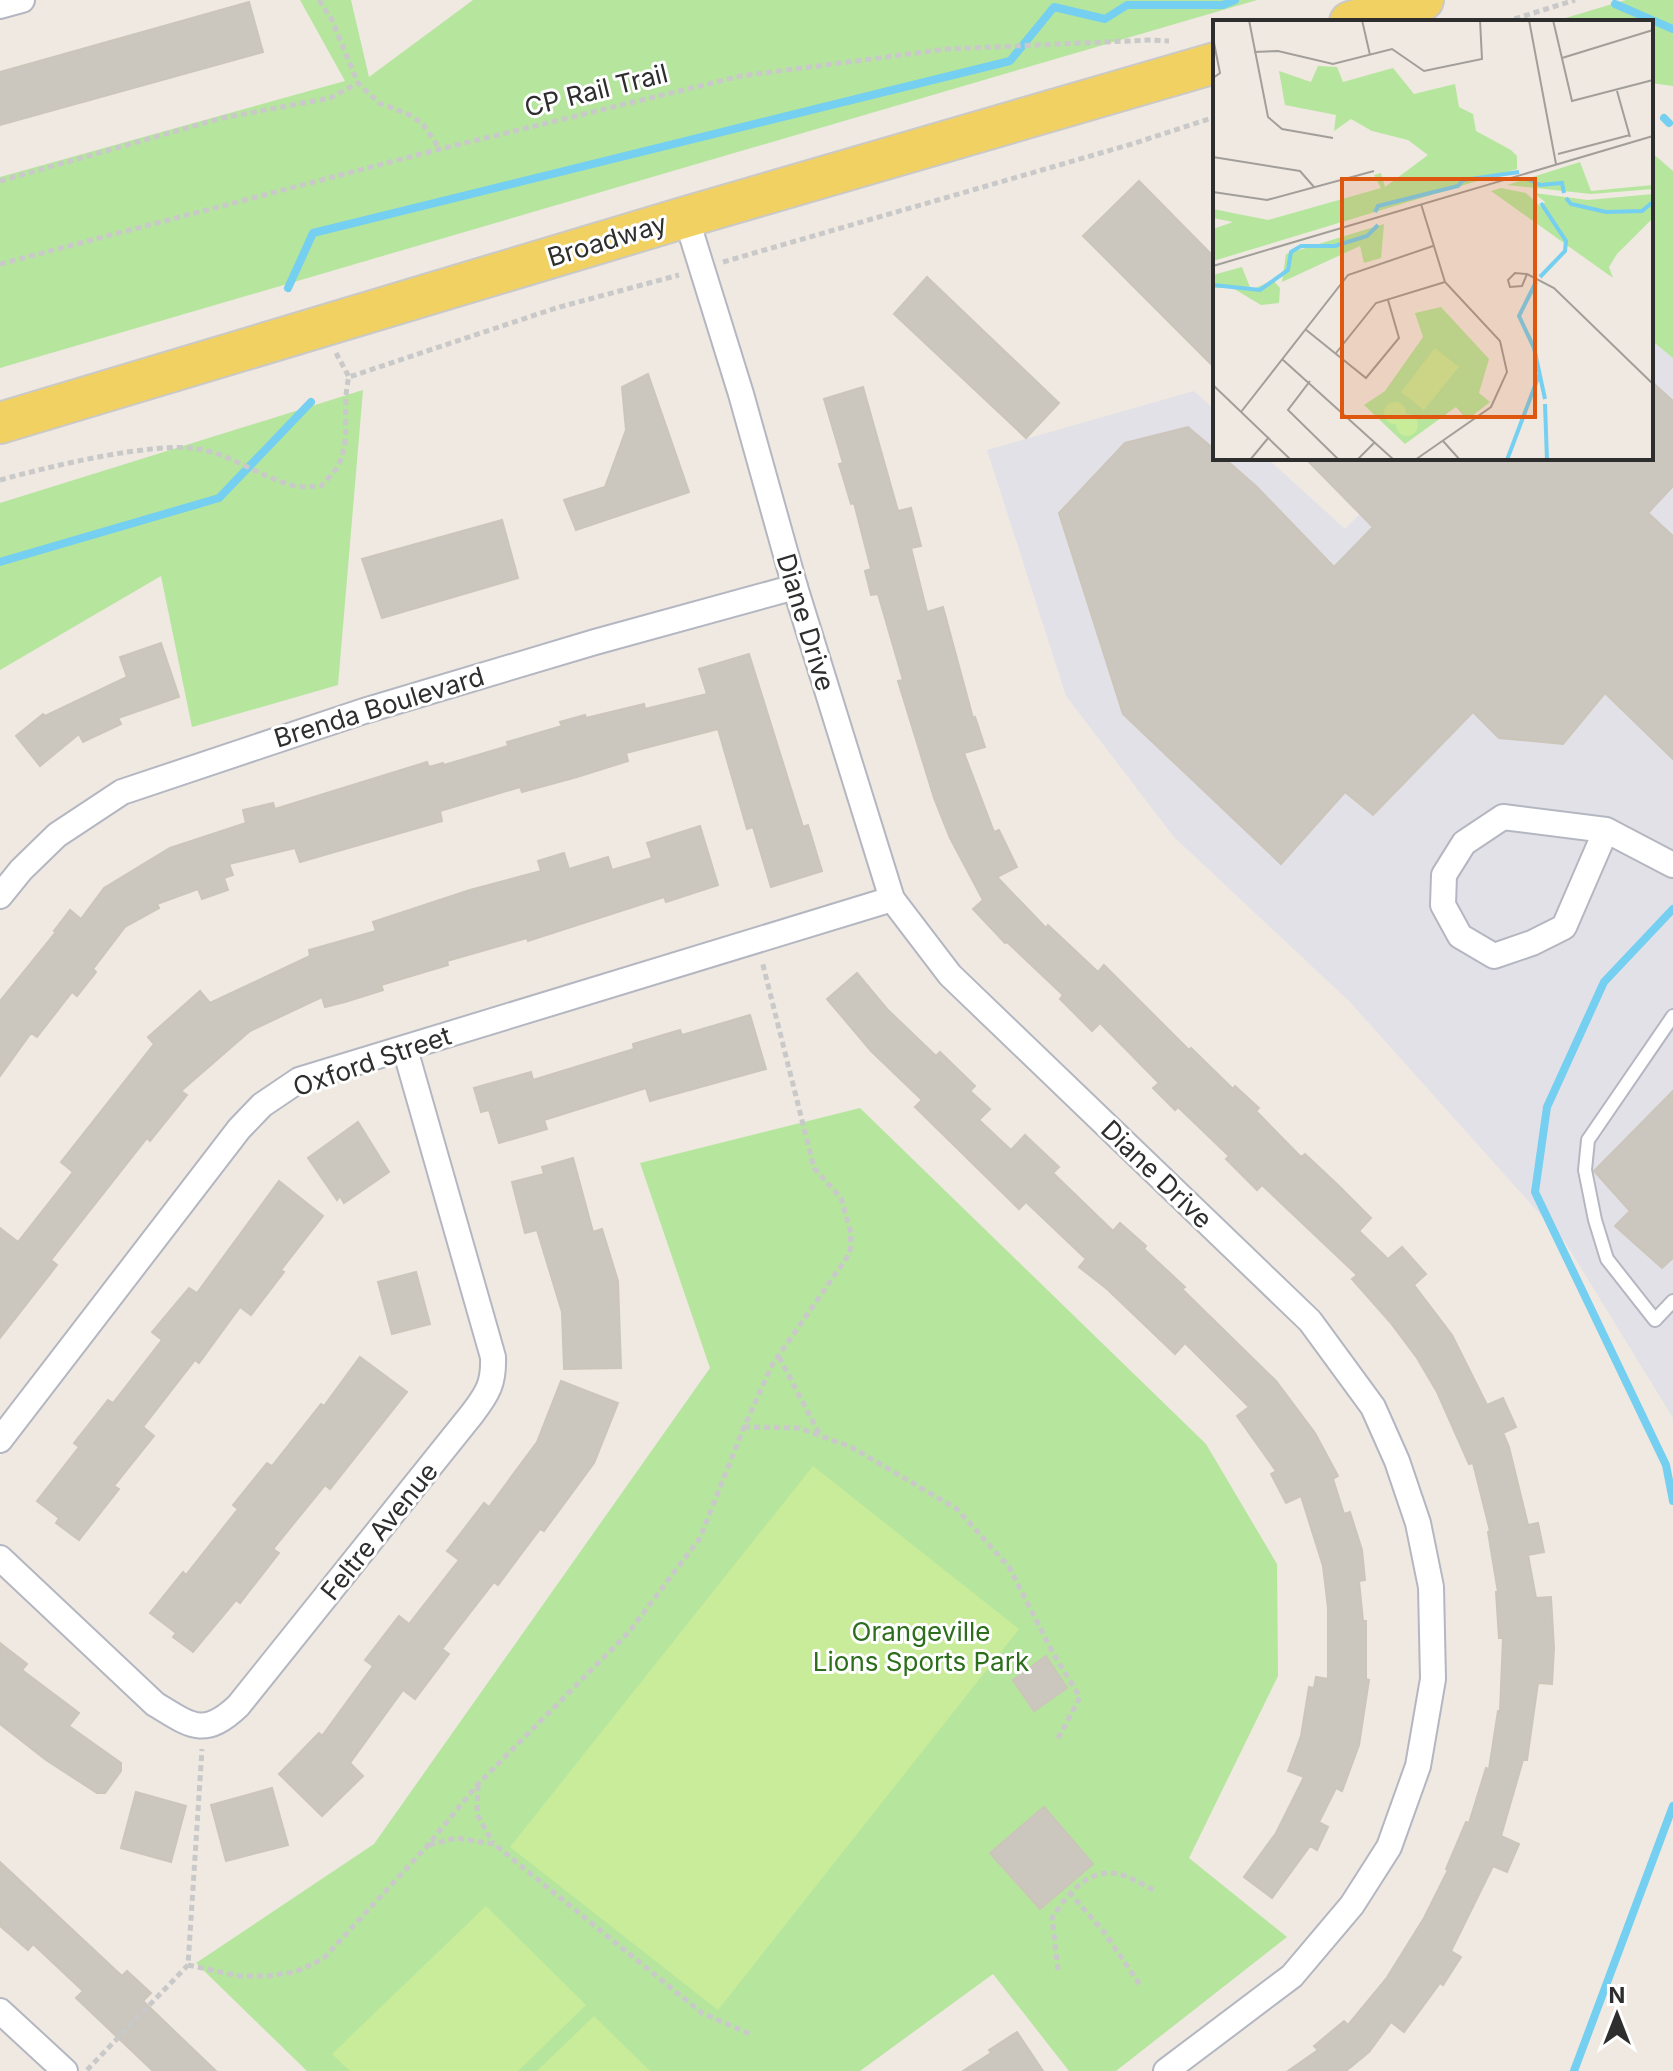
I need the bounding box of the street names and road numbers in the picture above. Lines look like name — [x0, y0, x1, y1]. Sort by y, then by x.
street label: CP Rail Trail — [521, 57, 671, 123]
street label: Broadway — [544, 207, 670, 273]
street label: Diane Drive — [770, 550, 842, 694]
street label: Brenda Boulevard — [270, 660, 488, 754]
street label: Oxford Street — [289, 1019, 455, 1103]
street label: Diane Drive — [1095, 1114, 1219, 1234]
street label: Feltre Avenue — [314, 1456, 444, 1606]

